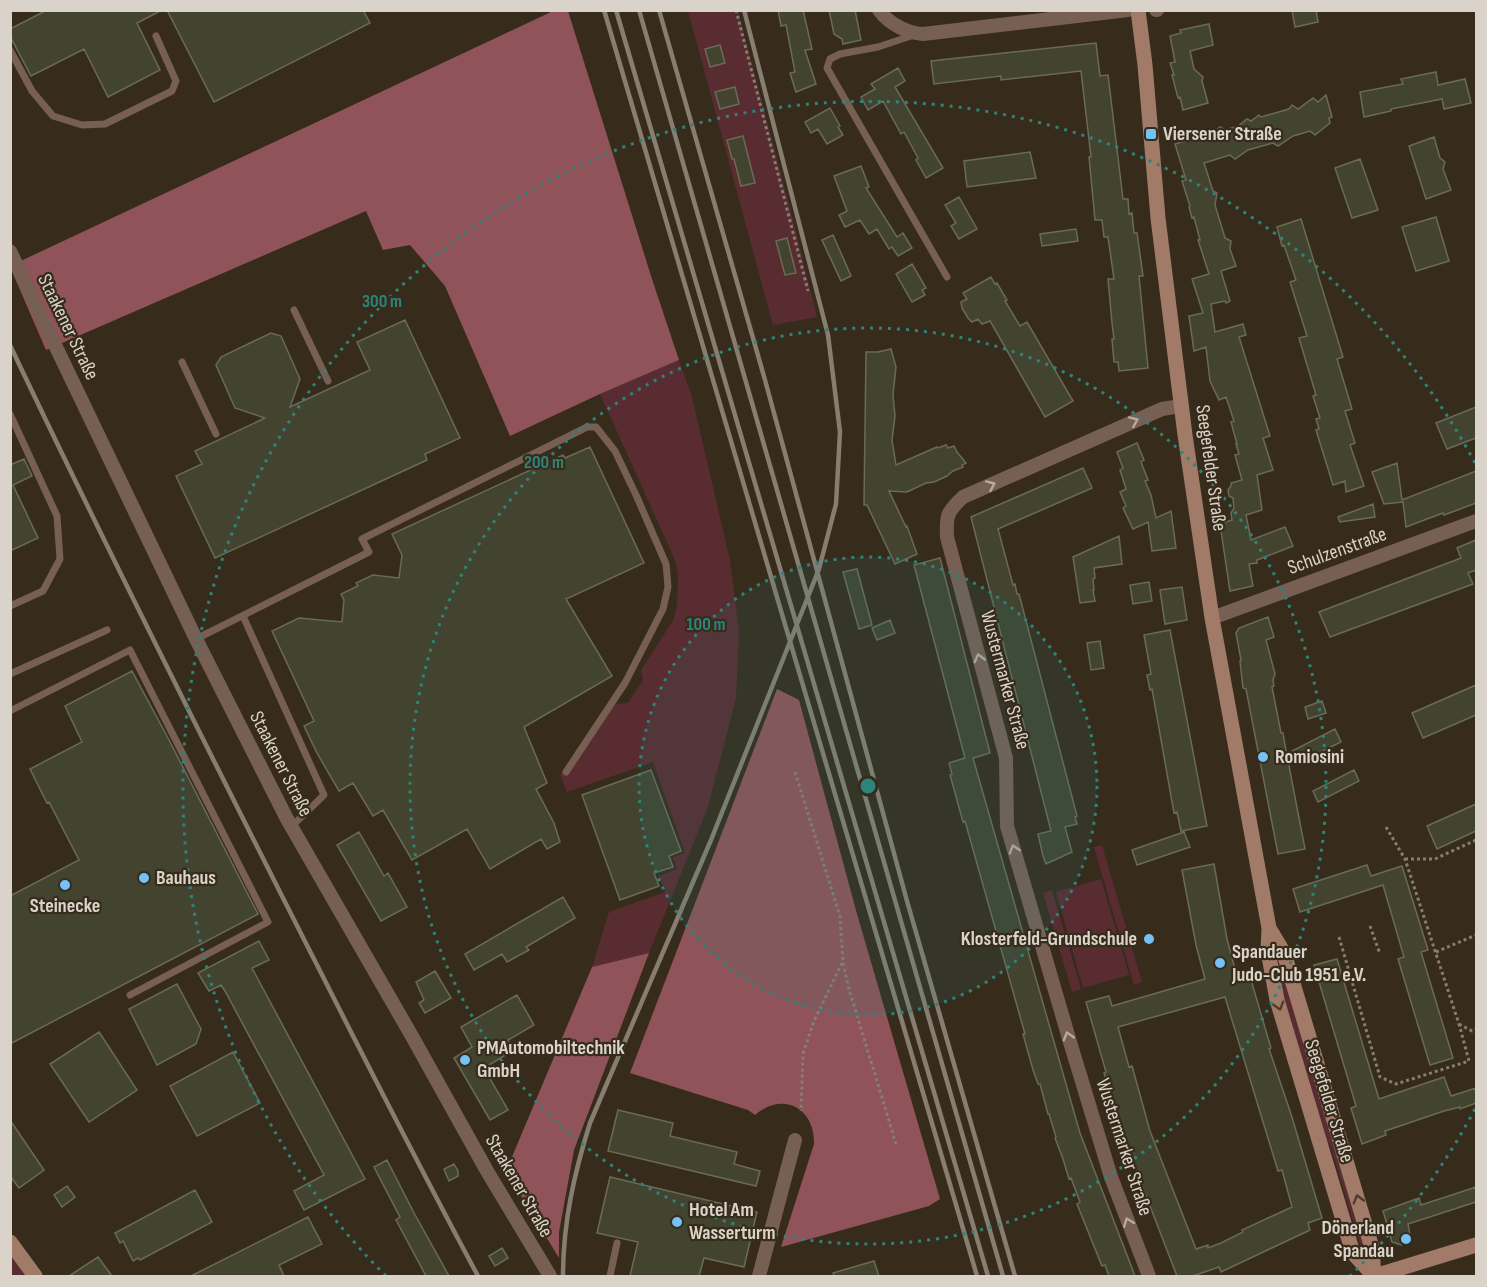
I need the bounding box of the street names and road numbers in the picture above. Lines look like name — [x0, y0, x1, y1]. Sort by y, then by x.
street label: Staakener Straße — [32, 270, 104, 384]
street label: Seegefelder Straße — [1190, 403, 1232, 533]
street label: Schulzenstraße — [1284, 522, 1390, 580]
street label: Wustermarker Straße — [975, 608, 1035, 752]
street label: Staakener Straße — [244, 707, 318, 821]
street label: Seegefelder Straße — [1299, 1037, 1359, 1165]
street label: Wustermarker Straße — [1091, 1075, 1157, 1219]
street label: Staakener Straße — [480, 1130, 558, 1242]

